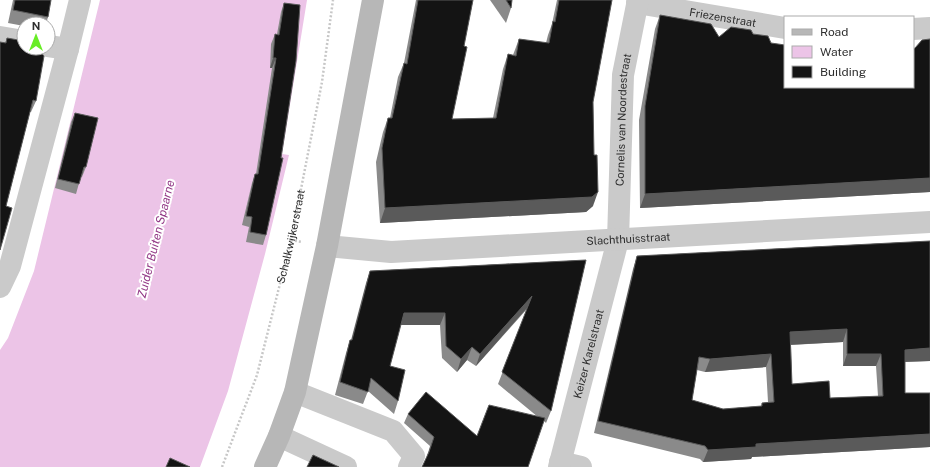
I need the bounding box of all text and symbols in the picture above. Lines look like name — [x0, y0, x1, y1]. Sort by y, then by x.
street label: Friezenstraat — [688, 6, 757, 29]
north arrow — [16, 16, 56, 56]
legend — [784, 16, 914, 88]
text: N — [32, 20, 40, 32]
text: Road — [820, 25, 848, 39]
text: Water — [820, 45, 854, 59]
street label: Cornelis van Noordestraat — [614, 52, 633, 186]
text: Building — [820, 65, 866, 79]
water label: Zuider Buiten Spaarne — [135, 178, 178, 299]
street label: Schalkwijkerstraat — [274, 188, 307, 285]
street label: Slachthuisstraat — [586, 230, 671, 247]
street label: Keizer Karelstraat — [571, 308, 606, 400]

